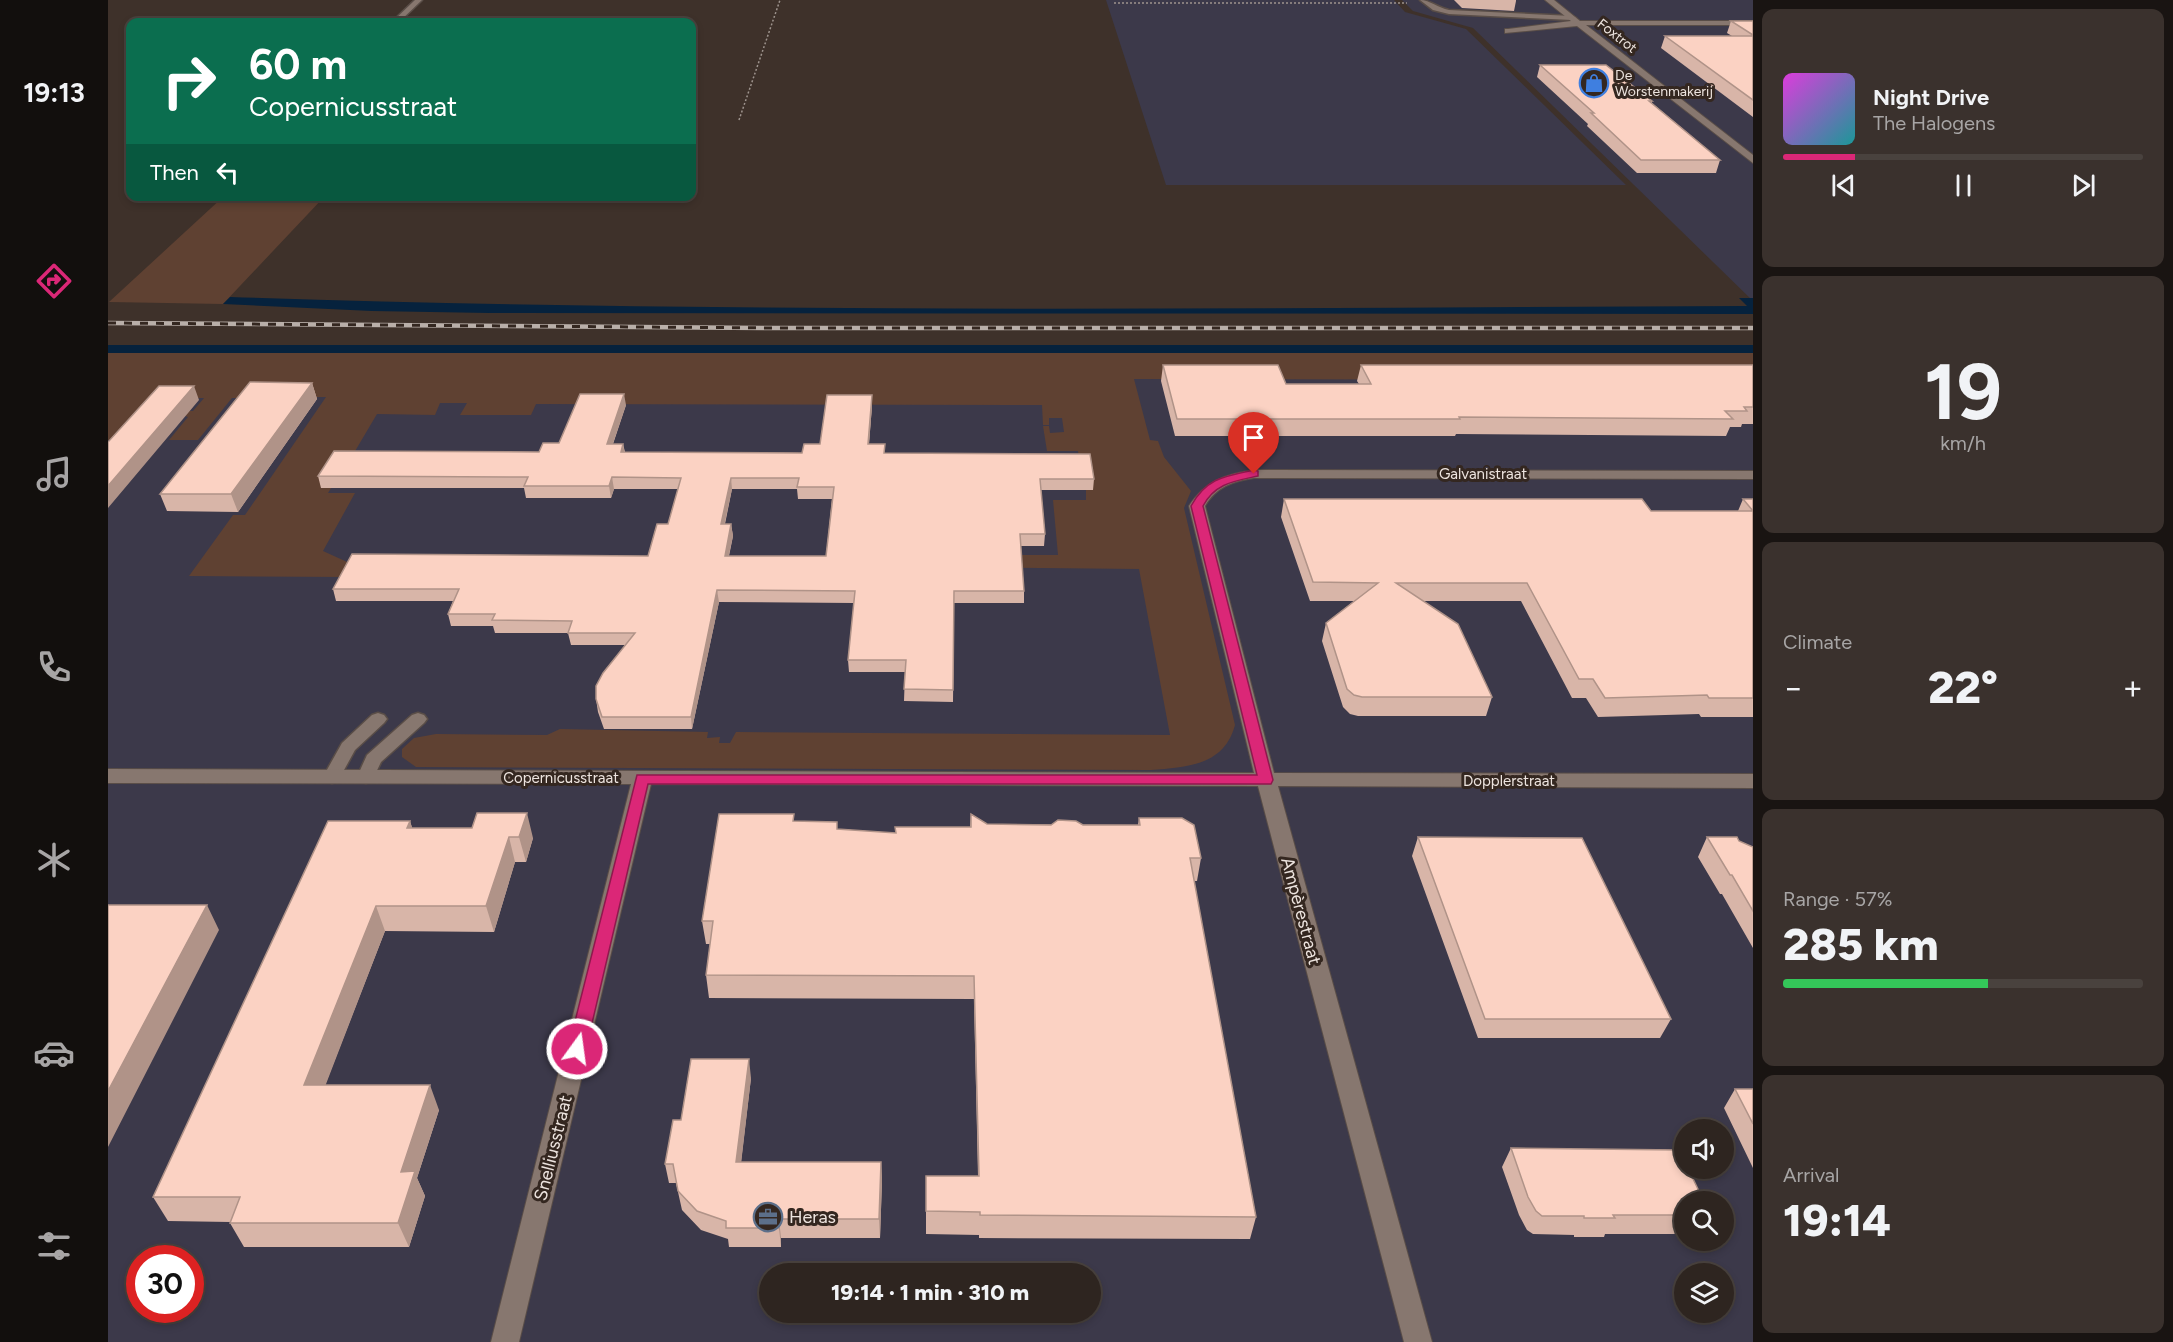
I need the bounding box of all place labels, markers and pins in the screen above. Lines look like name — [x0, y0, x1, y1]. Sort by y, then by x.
shop icon: De Worstenmakerij — [1578, 67, 1610, 99]
place label: De Worstenmakerij — [1615, 67, 1713, 100]
pin — [1228, 412, 1279, 474]
office icon: Heras — [752, 1201, 784, 1233]
place label: Heras — [789, 1206, 836, 1228]

